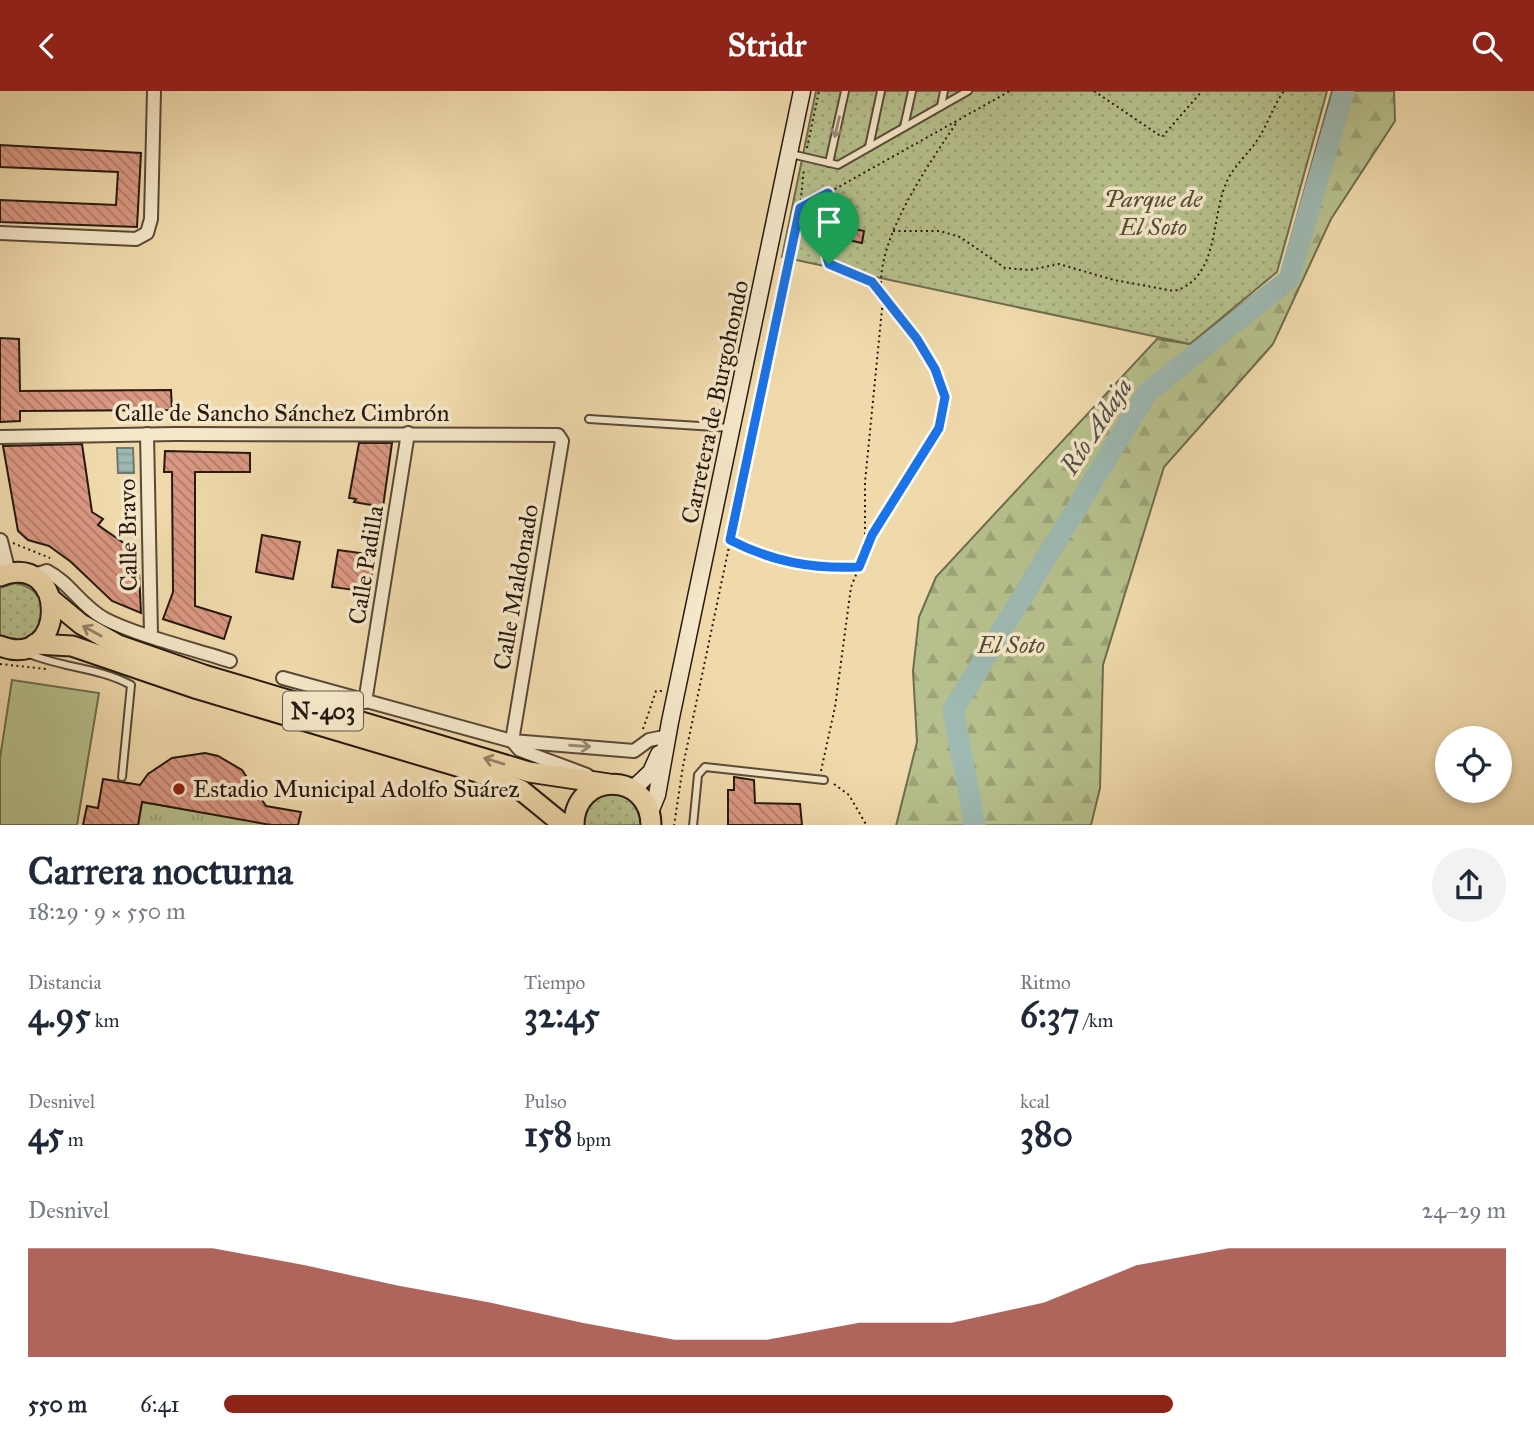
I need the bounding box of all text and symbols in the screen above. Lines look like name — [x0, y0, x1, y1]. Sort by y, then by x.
text: Stridr — [728, 26, 806, 65]
icon: back — [28, 27, 66, 65]
icon: search — [1468, 27, 1506, 65]
one-way arrow — [830, 115, 843, 138]
park label: Parque de El Soto — [1104, 184, 1203, 242]
pin — [799, 192, 859, 264]
icon: arrive — [810, 203, 848, 241]
street label: Carretera de Burgohondo — [675, 277, 755, 527]
water label: Río Adaja — [1053, 372, 1139, 481]
street label: Calle de Sancho Sánchez Cimbrón — [115, 398, 449, 428]
street label: Calle Bravo — [112, 478, 144, 592]
street label: Calle Maldonado — [487, 502, 545, 672]
street label: Calle Padilla — [342, 503, 390, 626]
one-way arrow — [82, 624, 103, 637]
park label: El Soto — [976, 630, 1045, 660]
road number: N-403 — [283, 691, 363, 731]
map controls — [1435, 726, 1512, 803]
button: locate — [1435, 726, 1512, 803]
one-way arrow — [568, 740, 591, 753]
one-way arrow — [483, 754, 505, 767]
place label: Estadio Municipal Adolfo Suárez — [193, 774, 520, 804]
marker: Estadio Municipal Adolfo Suárez — [171, 781, 187, 797]
text: Carrera nocturna — [28, 848, 293, 894]
button: share — [1432, 848, 1506, 922]
text: 18:29 · 9 × 550 m — [28, 897, 186, 925]
text: Distancia — [28, 971, 101, 994]
text: Tiempo — [524, 971, 585, 994]
text: Ritmo — [1020, 971, 1071, 994]
text: 4.95 — [28, 994, 91, 1037]
text: 32:45 — [524, 994, 600, 1037]
text: 6:37 — [1020, 994, 1079, 1037]
text: km — [91, 1009, 120, 1032]
text: /km — [1079, 1009, 1113, 1032]
text: Desnivel — [28, 1090, 95, 1113]
text: Pulso — [524, 1090, 567, 1113]
text: kcal — [1020, 1090, 1050, 1113]
text: 45 — [28, 1113, 64, 1156]
text: 158 — [524, 1113, 572, 1156]
text: 380 — [1020, 1113, 1073, 1156]
text: m — [64, 1128, 84, 1151]
text: bpm — [572, 1128, 611, 1151]
text: Desnivel — [28, 1196, 109, 1224]
text: 24–29 m — [1422, 1196, 1506, 1224]
text: 550 m — [28, 1390, 87, 1418]
text: 6:41 — [140, 1390, 180, 1418]

